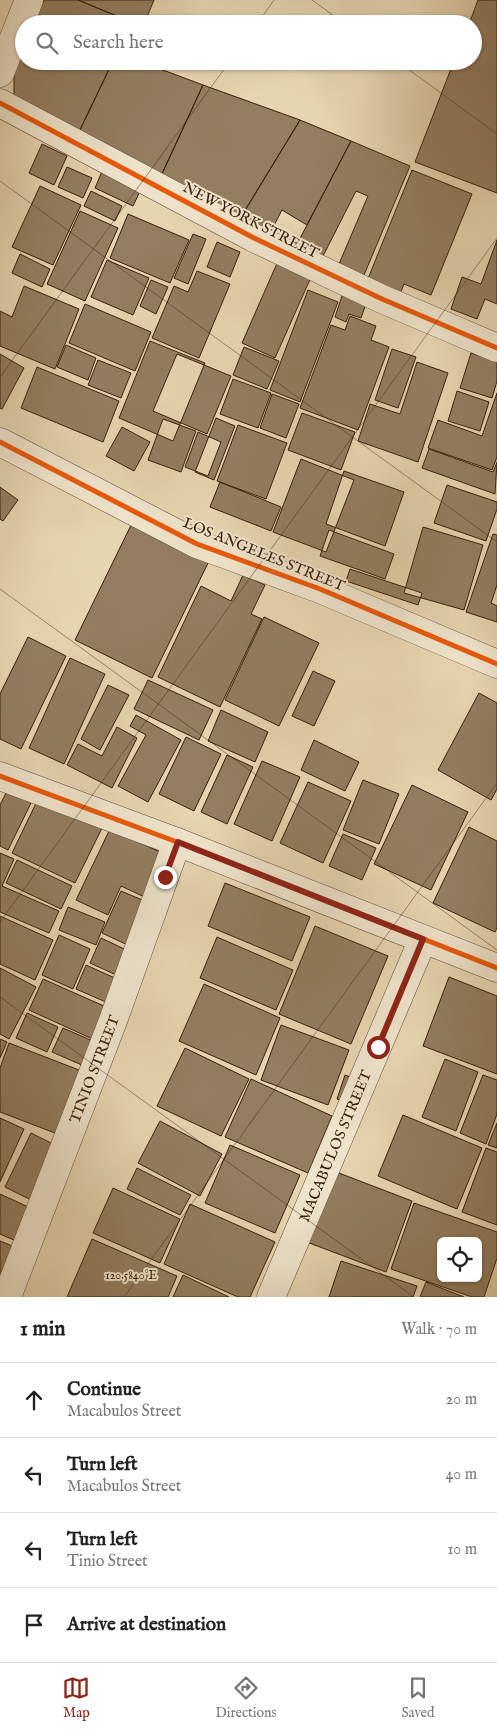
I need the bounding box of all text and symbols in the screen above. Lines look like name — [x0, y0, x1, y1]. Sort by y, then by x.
search box — [15, 15, 482, 70]
icon: search — [33, 29, 61, 57]
text: Search here — [73, 31, 164, 55]
street label: NEW YORK STREET — [180, 178, 322, 263]
street label: LOS ANGELES STREET — [180, 513, 348, 596]
route end — [154, 866, 177, 889]
street label: TINIO STREET — [66, 1013, 124, 1126]
route start — [367, 1036, 390, 1059]
street label: MACABULOS STREET — [295, 1067, 376, 1225]
map controls — [437, 1237, 482, 1282]
button: locate — [437, 1237, 482, 1282]
text: 120.5840°E — [105, 1268, 157, 1283]
text: 1 min — [20, 1316, 65, 1343]
text: Walk · 70 m — [401, 1320, 477, 1340]
text: Continue — [67, 1378, 141, 1402]
icon: ahead — [20, 1386, 48, 1414]
text: 20 m — [446, 1390, 477, 1410]
text: Macabulos Street — [67, 1402, 181, 1422]
text: Turn left — [67, 1453, 138, 1477]
icon: left — [20, 1461, 48, 1489]
text: 40 m — [445, 1465, 477, 1485]
text: Macabulos Street — [67, 1477, 181, 1497]
text: Turn left — [67, 1528, 138, 1552]
icon: left — [20, 1536, 48, 1564]
text: 10 m — [447, 1540, 477, 1560]
text: Tinio Street — [67, 1552, 148, 1572]
icon: arrive — [20, 1611, 48, 1639]
text: Arrive at destination — [67, 1613, 226, 1637]
tab: Map — [62, 1674, 90, 1722]
tab: Directions — [215, 1674, 276, 1722]
tab: Saved — [401, 1674, 434, 1722]

